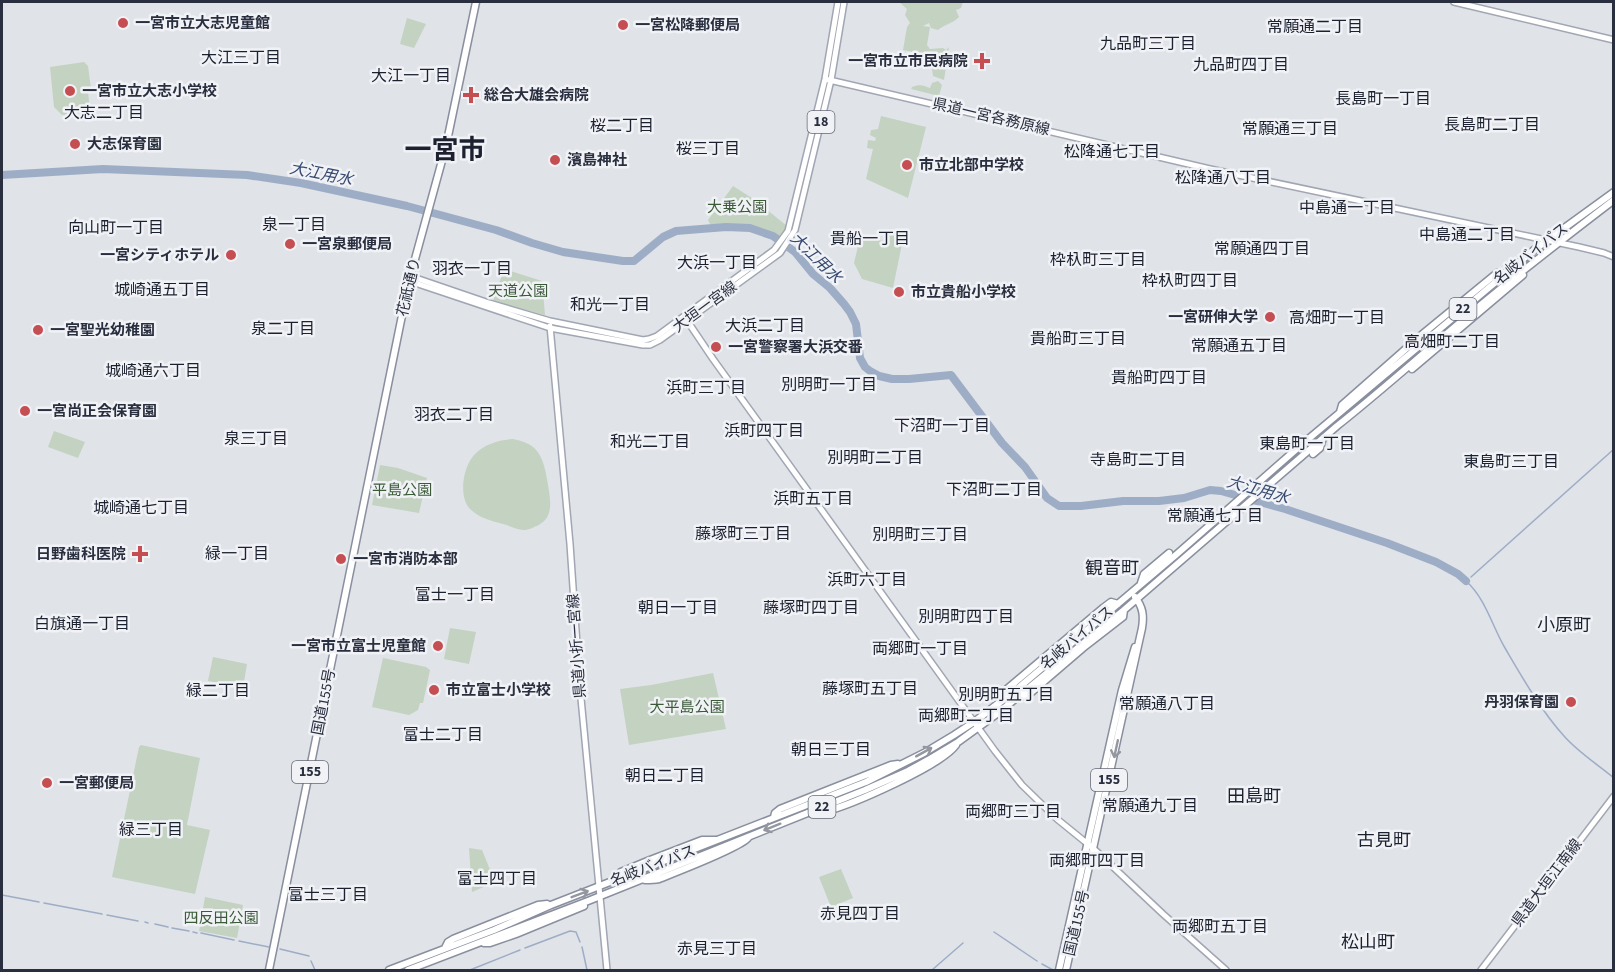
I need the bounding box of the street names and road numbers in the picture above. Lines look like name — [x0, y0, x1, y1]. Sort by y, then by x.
street label: 県道一宮各務原線 — [930, 93, 1052, 141]
road number: 18 — [808, 111, 834, 133]
street label: 名岐バイパス — [1489, 218, 1573, 290]
street label: 花祇通り — [392, 255, 426, 319]
street label: 大垣一宮線 — [668, 276, 742, 338]
road number: 22 — [1450, 298, 1476, 320]
street label: 県道小折一宮線 — [563, 593, 591, 699]
street label: 名岐バイパス — [1036, 601, 1118, 675]
street label: 国道155号 — [307, 667, 341, 737]
road number: 155 — [292, 761, 328, 783]
road number: 155 — [1091, 769, 1127, 791]
road number: 22 — [808, 796, 836, 818]
street label: 県道大垣江南線 — [1507, 835, 1587, 931]
street label: 名岐バイパス — [607, 840, 699, 892]
street label: 国道155号 — [1059, 888, 1095, 958]

